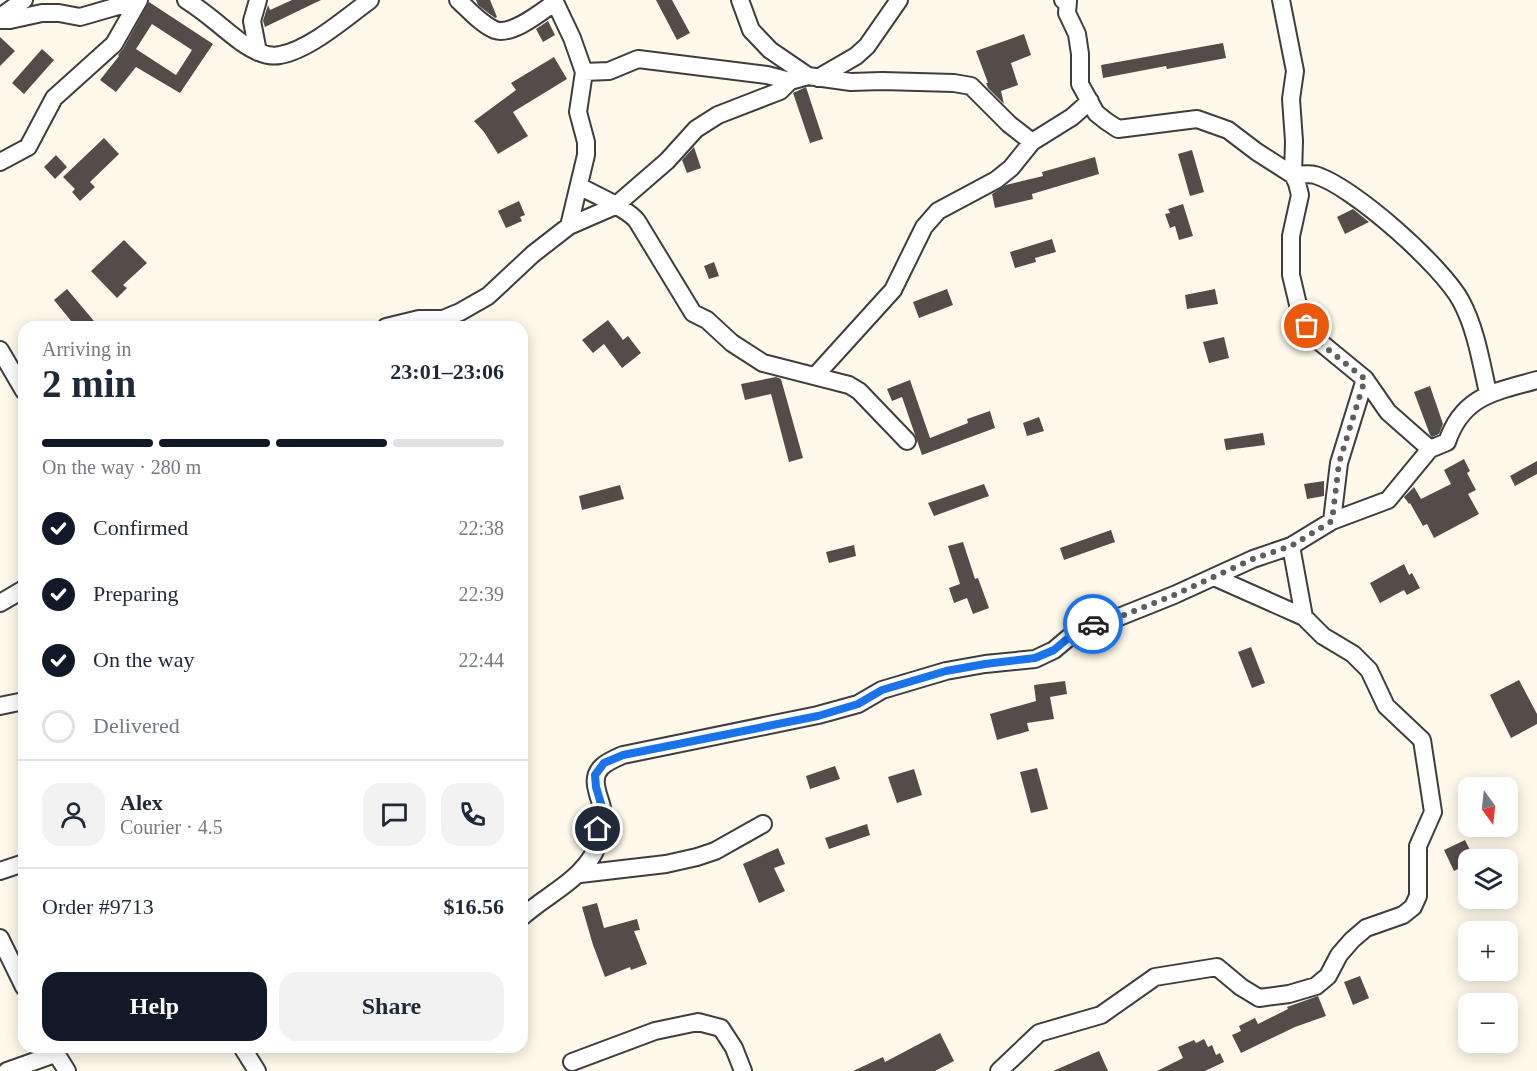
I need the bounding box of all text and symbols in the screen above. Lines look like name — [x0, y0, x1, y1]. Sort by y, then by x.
pin — [1281, 300, 1332, 351]
icon: bag — [1290, 309, 1323, 342]
text: Arriving in — [42, 338, 131, 360]
text: 23:01–23:06 — [390, 359, 504, 384]
text: 2 min — [42, 362, 136, 405]
text: On the way · 280 m — [42, 456, 201, 478]
icon: check — [42, 512, 75, 545]
text: Confirmed — [93, 515, 188, 540]
text: 22:38 — [458, 517, 504, 539]
icon: check — [42, 578, 75, 611]
text: Preparing — [93, 581, 179, 606]
text: 22:39 — [458, 583, 504, 605]
courier — [1063, 594, 1123, 654]
icon: car — [1077, 608, 1110, 641]
icon: check — [42, 644, 75, 677]
text: On the way — [93, 647, 194, 672]
text: 22:44 — [458, 649, 504, 671]
text: Delivered — [93, 713, 180, 738]
north arrow — [1458, 777, 1518, 837]
map controls — [1458, 777, 1518, 1053]
button: person — [42, 783, 105, 846]
button: chat — [363, 783, 426, 846]
button: phone — [441, 783, 504, 846]
text: Alex — [120, 790, 163, 815]
pin — [572, 803, 623, 854]
icon: home — [581, 812, 614, 845]
text: Courier · 4.5 — [120, 816, 223, 838]
button: layers — [1458, 849, 1518, 909]
text: Order #9713 — [42, 894, 154, 919]
text: $16.56 — [444, 894, 504, 919]
button: + — [1458, 921, 1518, 981]
button: Help — [42, 972, 267, 1041]
button: Share — [279, 972, 504, 1041]
button: − — [1458, 993, 1518, 1053]

